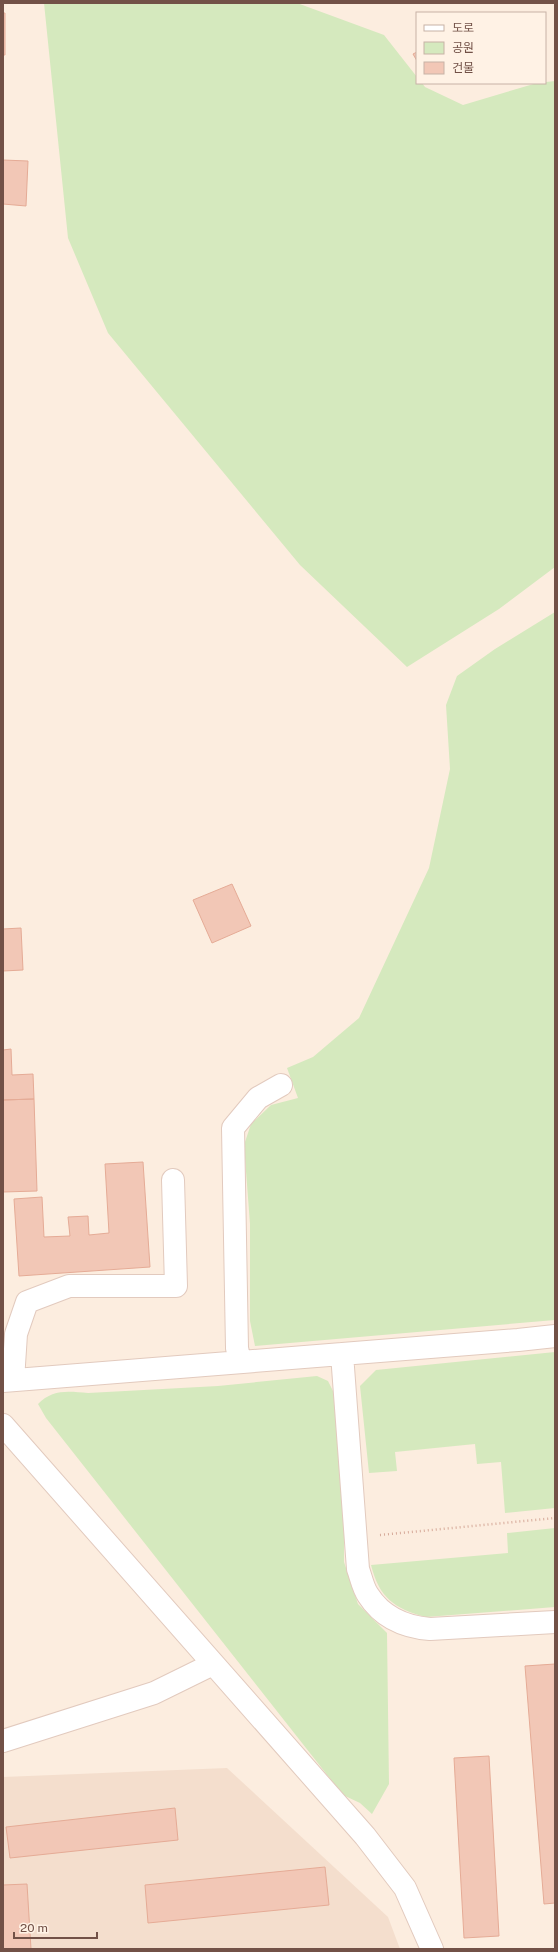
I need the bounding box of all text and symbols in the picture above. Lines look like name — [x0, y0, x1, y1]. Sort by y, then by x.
legend — [416, 12, 546, 84]
text: 도로 — [452, 21, 474, 35]
text: 공원 — [452, 41, 474, 55]
text: 건물 — [452, 61, 474, 75]
scale bar — [14, 1914, 97, 1940]
text: 20 m — [20, 1921, 48, 1935]

